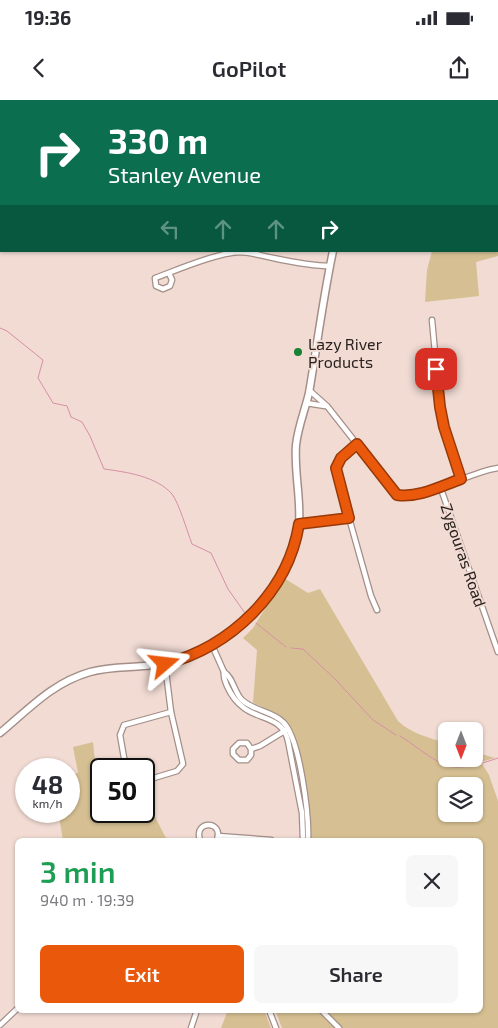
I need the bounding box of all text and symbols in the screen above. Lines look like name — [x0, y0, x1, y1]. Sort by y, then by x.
text: 19:36 — [25, 6, 71, 29]
icon: back — [25, 54, 53, 82]
icon: share — [445, 54, 473, 82]
text: GoPilot — [212, 55, 286, 81]
text: 330 m — [108, 119, 208, 161]
icon: right — [25, 120, 90, 185]
text: Stanley Avenue — [108, 161, 261, 187]
icon: left — [156, 215, 184, 243]
icon: ahead — [209, 215, 237, 243]
icon: ahead — [262, 215, 290, 243]
icon: right — [315, 215, 343, 243]
place label: Lazy River Products — [308, 334, 383, 371]
marker: Lazy River Products — [292, 346, 304, 358]
pin — [415, 348, 457, 390]
icon: arrive — [422, 355, 450, 383]
street label: Zygouras Road — [437, 501, 491, 609]
position arrow — [138, 637, 190, 689]
north arrow — [438, 722, 482, 768]
map controls — [438, 722, 483, 822]
speed limit sign: 50 — [90, 758, 155, 823]
text: 48 — [32, 769, 63, 799]
button: layers — [438, 777, 483, 822]
text: km/h — [33, 796, 62, 810]
text: 3 min — [40, 853, 116, 889]
button: close — [406, 855, 458, 907]
text: 940 m · 19:39 — [40, 890, 134, 909]
button: Exit — [40, 945, 244, 1003]
button: Share — [254, 945, 458, 1003]

